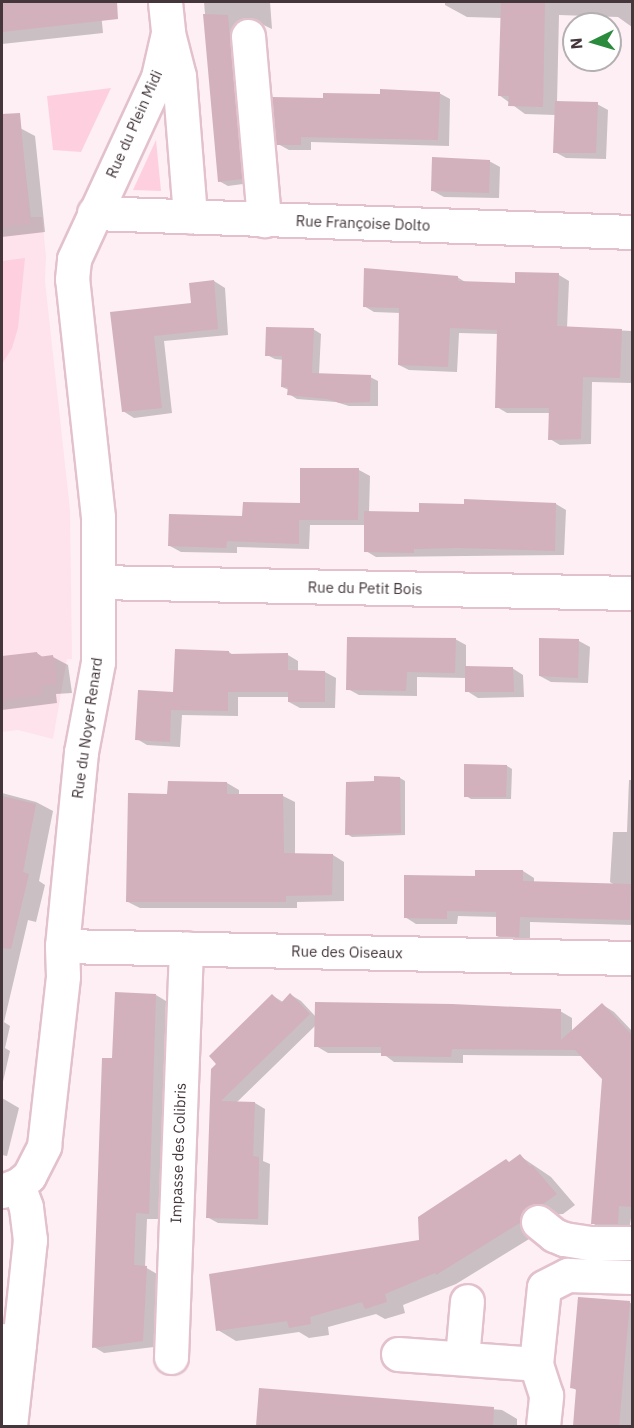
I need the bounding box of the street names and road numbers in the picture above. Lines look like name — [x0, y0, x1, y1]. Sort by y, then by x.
street label: Rue du Plein Midi — [102, 67, 166, 181]
street label: Rue Françoise Dolto — [295, 212, 431, 234]
street label: Rue du Petit Bois — [307, 578, 423, 598]
street label: Rue du Noyer Renard — [68, 656, 106, 800]
street label: Rue des Oiseaux — [291, 942, 403, 962]
street label: Impasse des Colibris — [167, 1082, 189, 1224]

